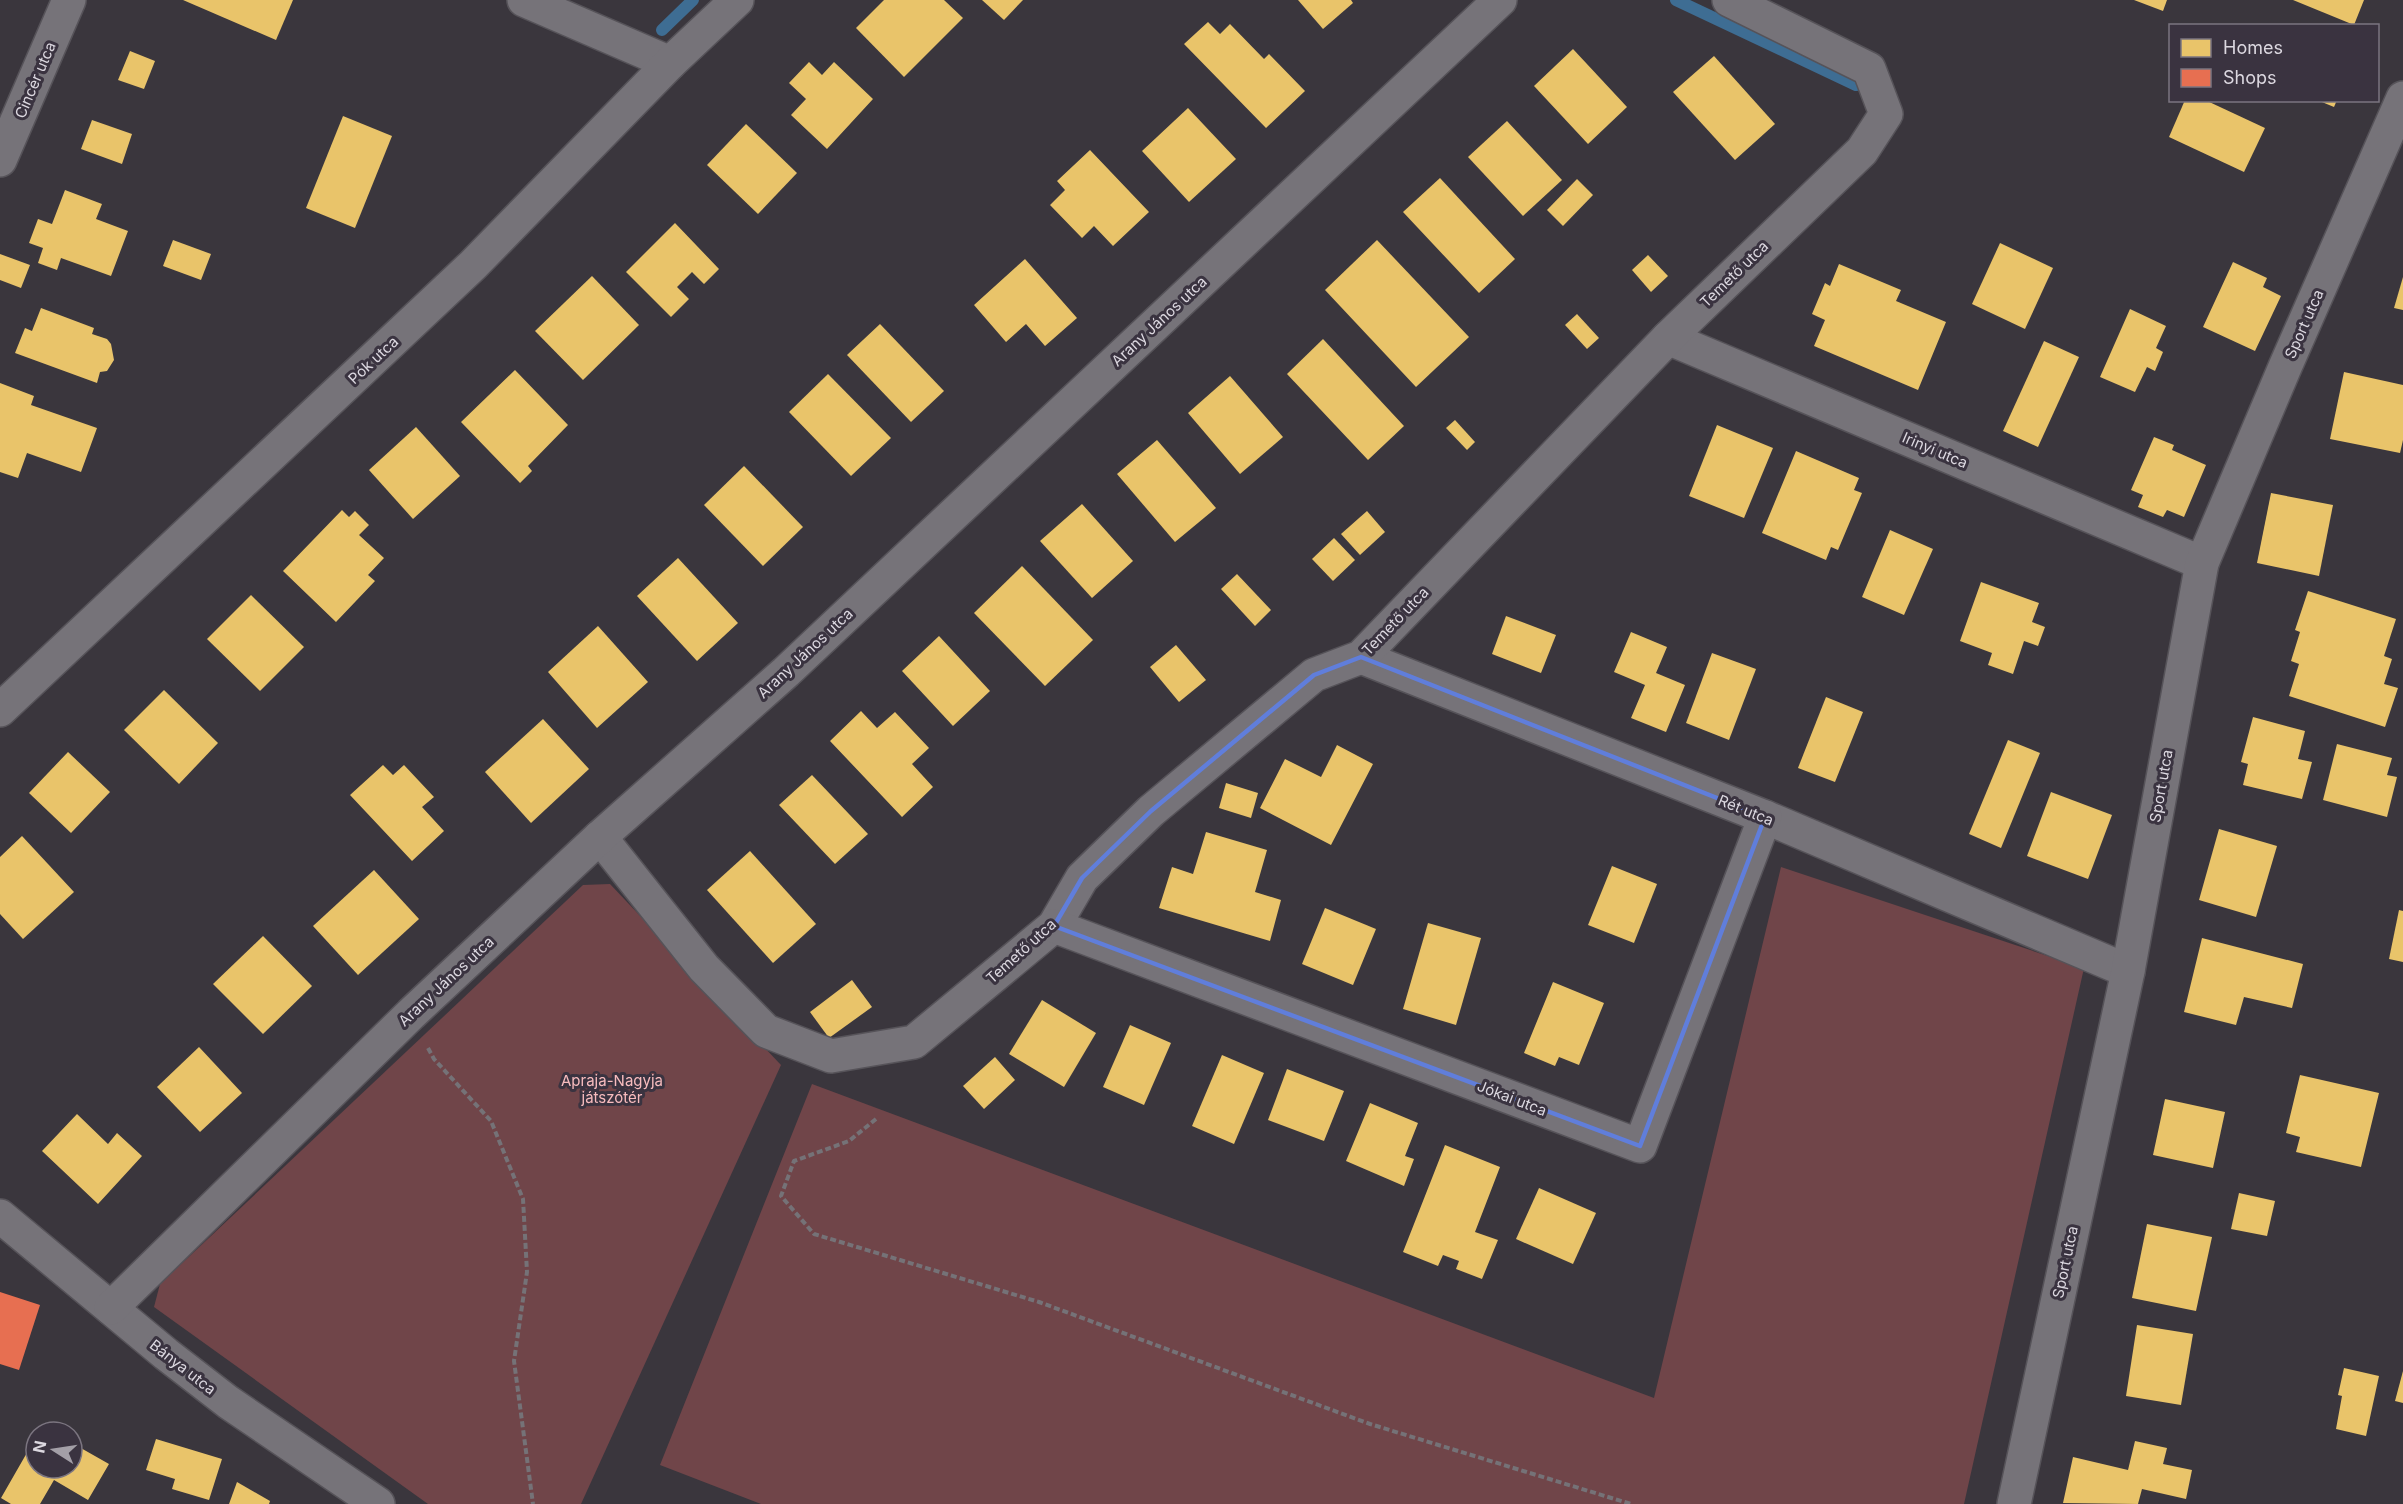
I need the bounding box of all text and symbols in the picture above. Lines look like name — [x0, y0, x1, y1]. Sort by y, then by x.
legend — [2169, 24, 2379, 102]
text: Homes — [2223, 37, 2283, 58]
street label: Cincér utca — [10, 39, 60, 121]
text: Shops — [2223, 67, 2277, 88]
street label: Temető utca — [1696, 237, 1772, 311]
street label: Arany János utca — [1107, 272, 1211, 370]
street label: Sport utca — [2280, 287, 2328, 361]
street label: Pók utca — [344, 332, 402, 388]
street label: Irinyi utca — [1899, 428, 1971, 472]
street label: Temető utca — [1358, 583, 1432, 659]
street label: Arany János utca — [753, 604, 857, 702]
street label: Sport utca — [2145, 748, 2177, 824]
street label: Rét utca — [1716, 790, 1776, 830]
street label: Temető utca — [982, 915, 1060, 987]
street label: Arany János utca — [394, 932, 498, 1030]
park label: Apraja-Nagyja játszótér — [561, 1071, 663, 1107]
street label: Jókai utca — [1475, 1076, 1549, 1120]
street label: Sport utca — [2048, 1224, 2082, 1300]
street label: Bánya utca — [146, 1335, 220, 1399]
north arrow — [24, 1420, 84, 1480]
text: N — [28, 1439, 50, 1455]

